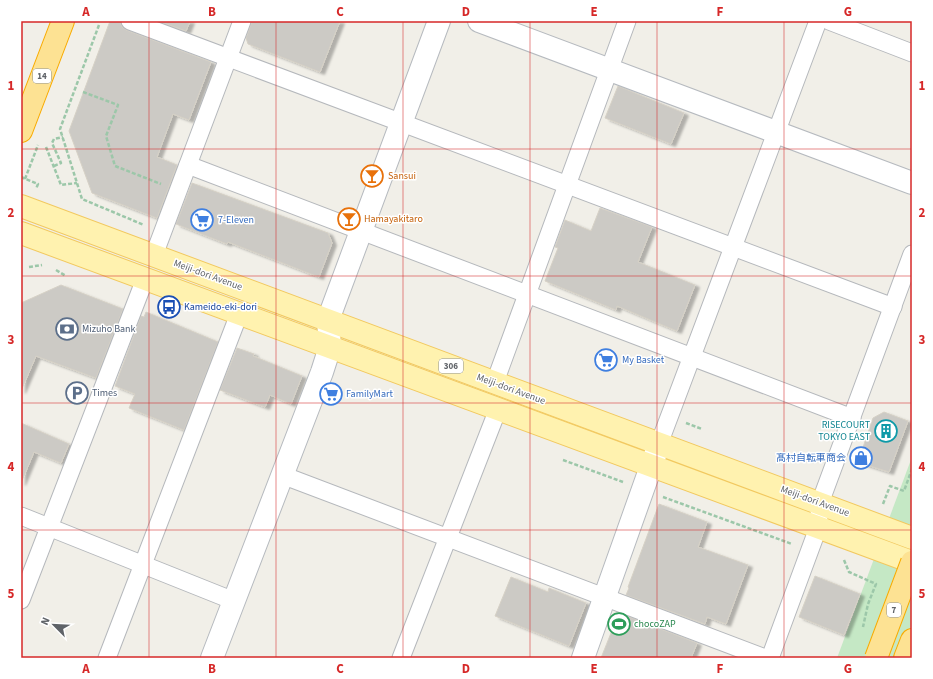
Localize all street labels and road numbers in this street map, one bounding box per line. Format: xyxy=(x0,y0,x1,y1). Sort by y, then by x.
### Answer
road number: 14 xyxy=(33,69,51,83)
street label: Meiji-dori Avenue xyxy=(172,256,244,294)
road number: 306 xyxy=(439,359,463,373)
street label: Meiji-dori Avenue xyxy=(475,370,547,408)
street label: Meiji-dori Avenue xyxy=(779,482,851,520)
road number: 7 xyxy=(887,603,901,617)

